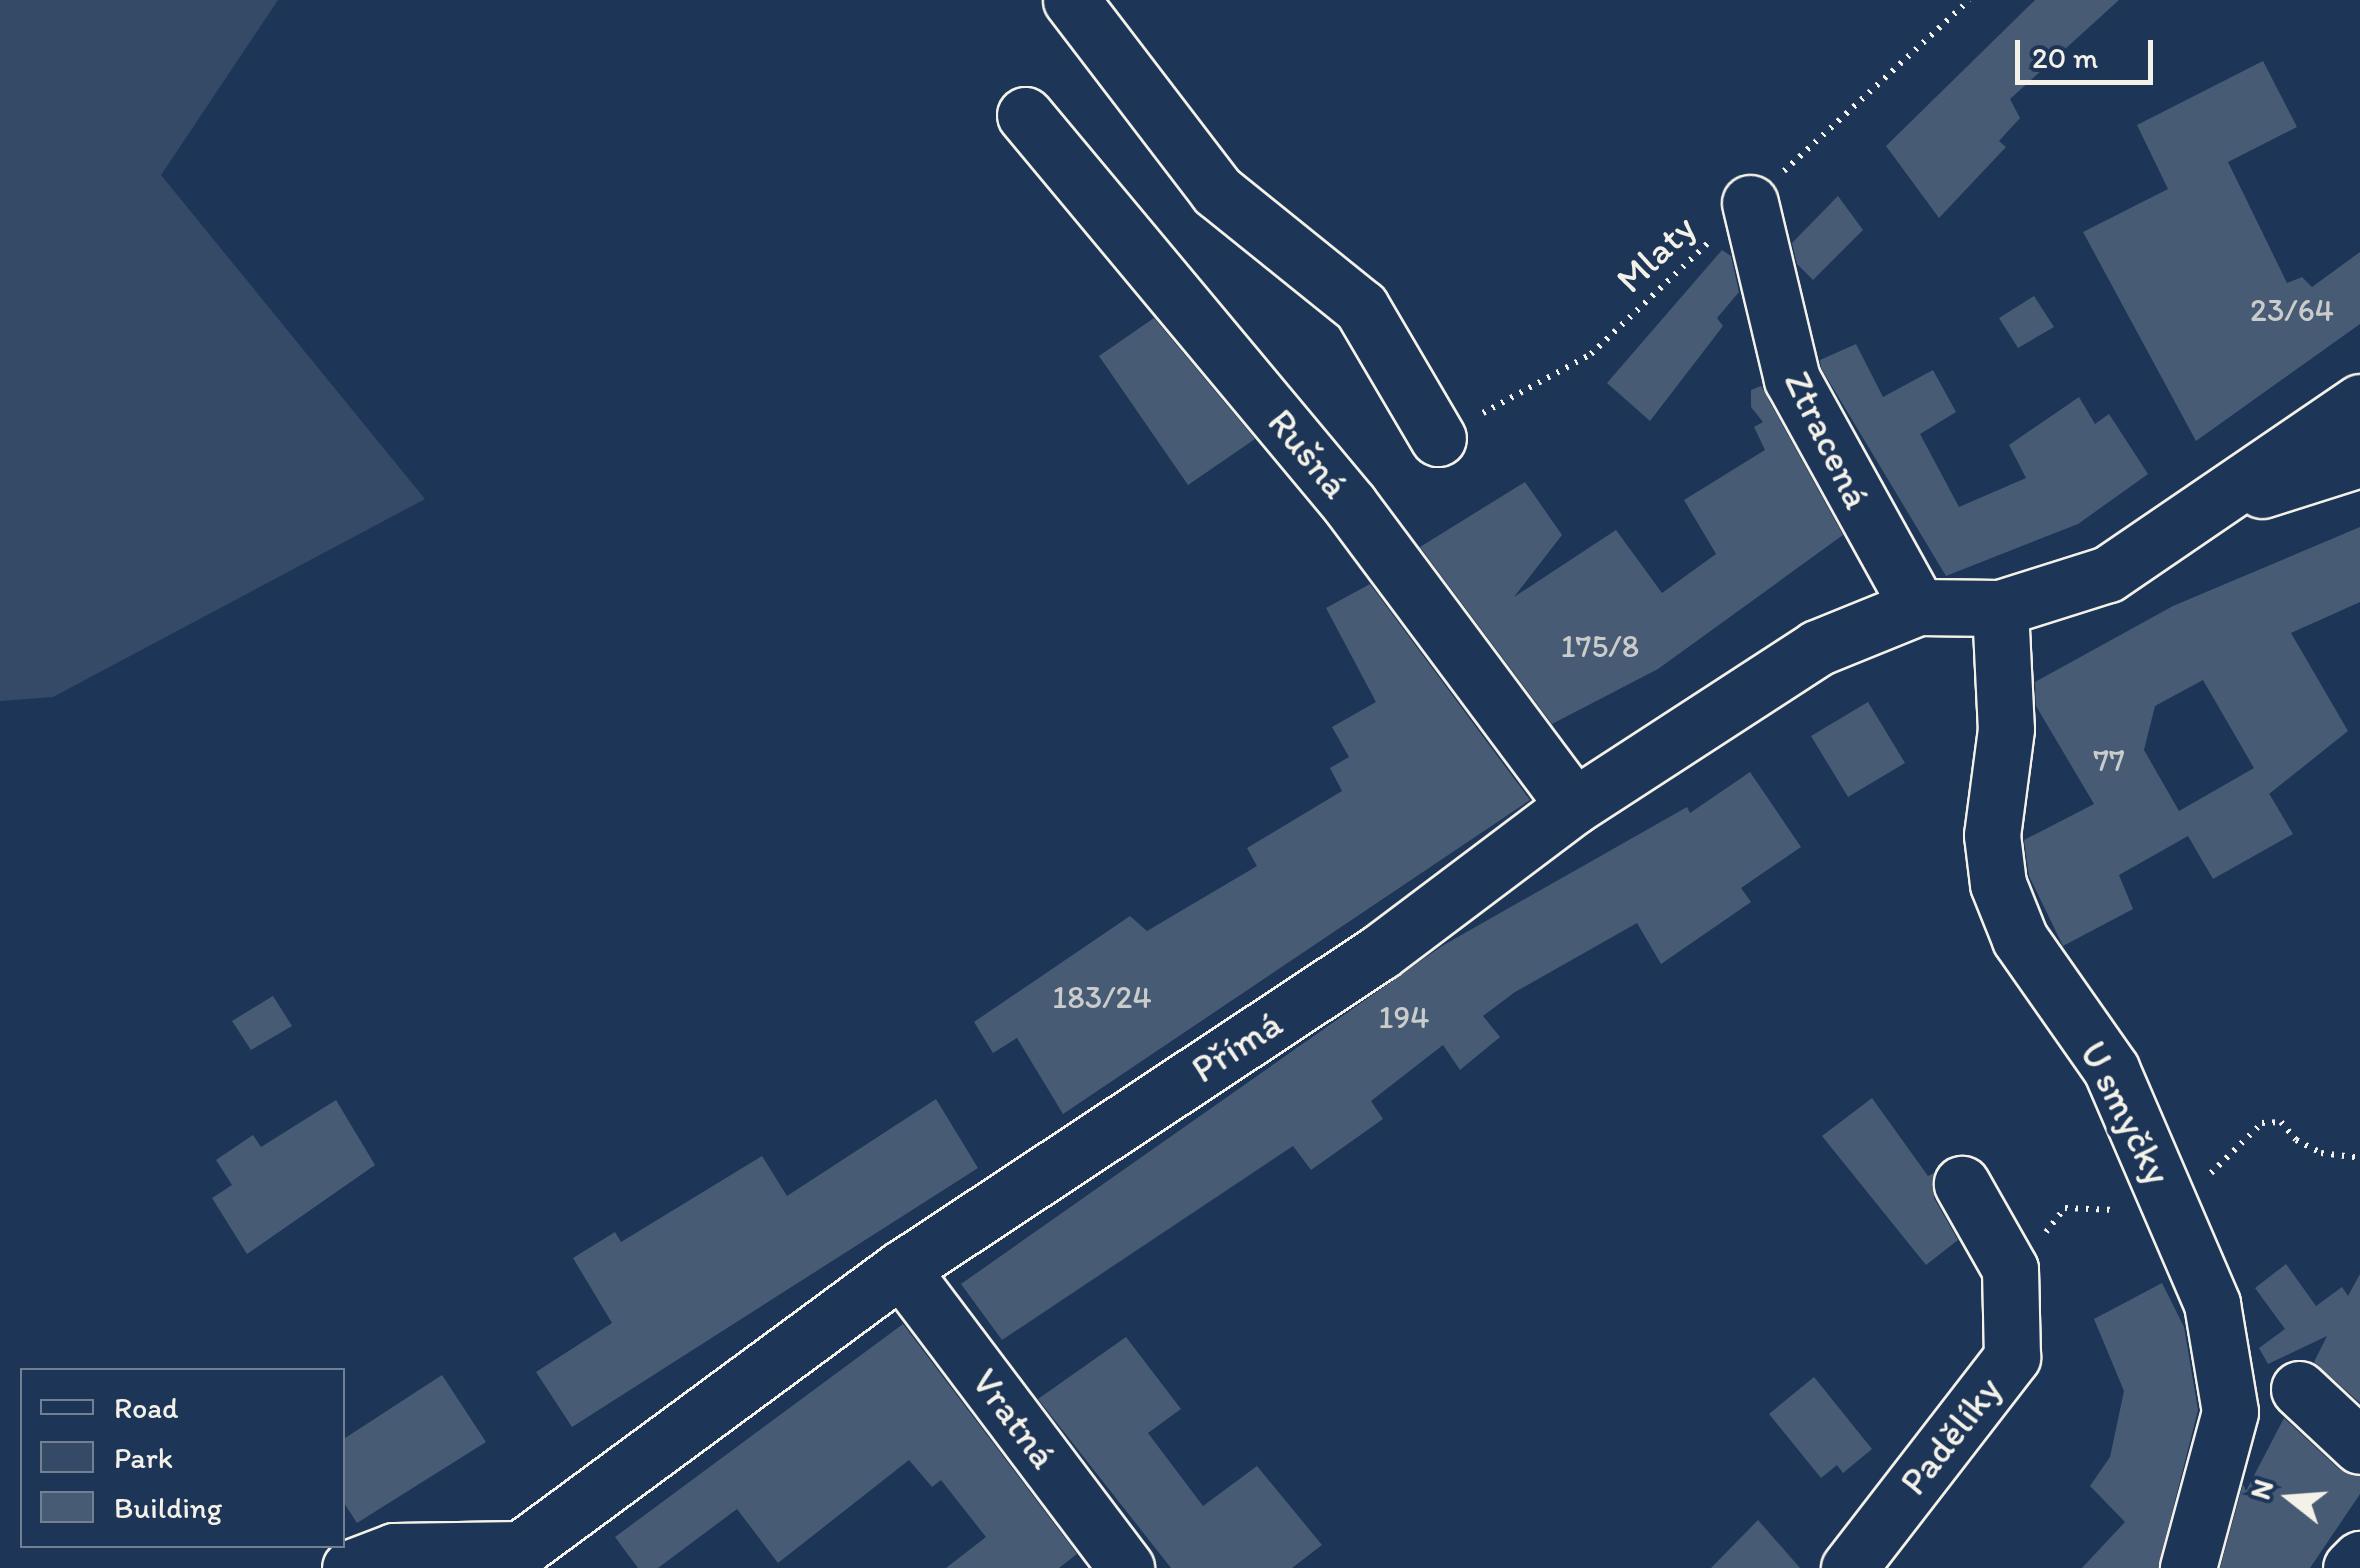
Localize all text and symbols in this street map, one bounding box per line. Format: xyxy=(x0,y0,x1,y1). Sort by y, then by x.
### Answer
scale bar xyxy=(2020,20,2158,82)
text: 20 m xyxy=(2032,39,2098,76)
street label: Mlaty xyxy=(1607,205,1705,303)
house number: 23/64 xyxy=(2250,291,2334,329)
street label: Ztracená xyxy=(1774,364,1880,516)
street label: Rušná xyxy=(1258,400,1358,508)
house number: 175/8 xyxy=(1561,627,1639,665)
house number: 77 xyxy=(2093,741,2125,779)
house number: 183/24 xyxy=(1052,978,1152,1016)
house number: 194 xyxy=(1379,998,1429,1036)
street label: Přímá xyxy=(1183,1001,1291,1093)
street label: U smyčky xyxy=(2070,1034,2180,1192)
street label: Vratná xyxy=(962,1360,1066,1478)
legend xyxy=(20,1368,345,1548)
street label: Padělíky xyxy=(1891,1368,2011,1504)
text: Road xyxy=(114,1389,179,1426)
text: Park xyxy=(114,1439,173,1476)
north arrow xyxy=(2240,1448,2340,1548)
text: N xyxy=(2242,1475,2280,1503)
text: Building xyxy=(114,1489,222,1526)

